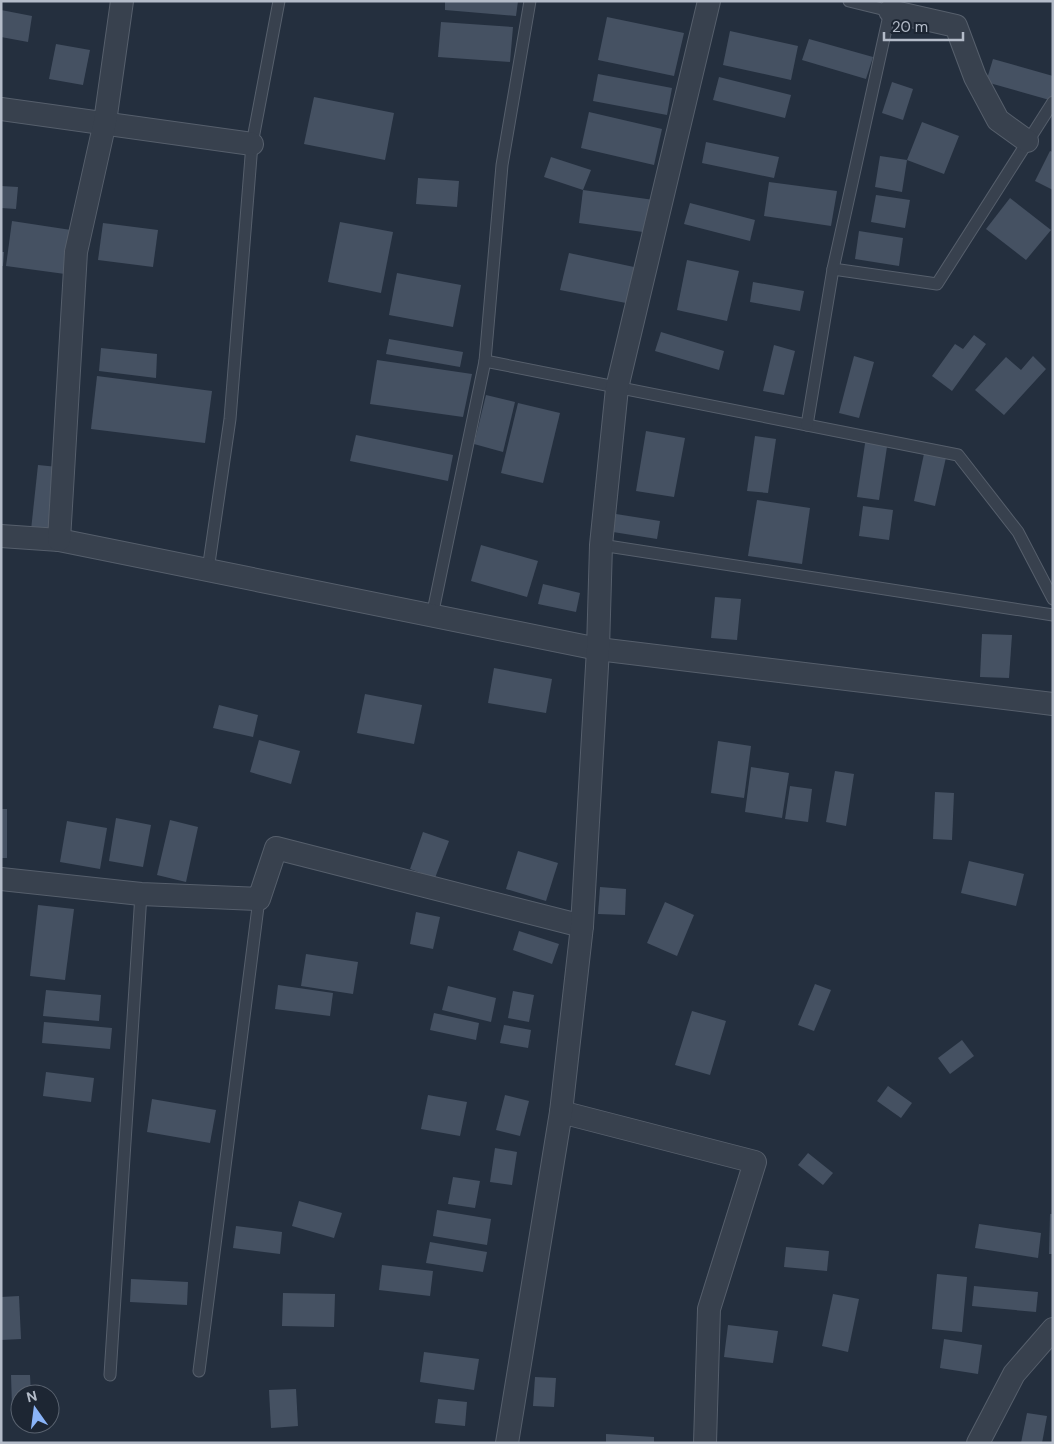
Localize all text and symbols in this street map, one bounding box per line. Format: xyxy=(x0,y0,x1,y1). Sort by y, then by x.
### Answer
scale bar xyxy=(884,10,963,42)
text: 20 m xyxy=(892,17,928,37)
north arrow xyxy=(10,1384,60,1434)
text: N xyxy=(25,1386,39,1406)

